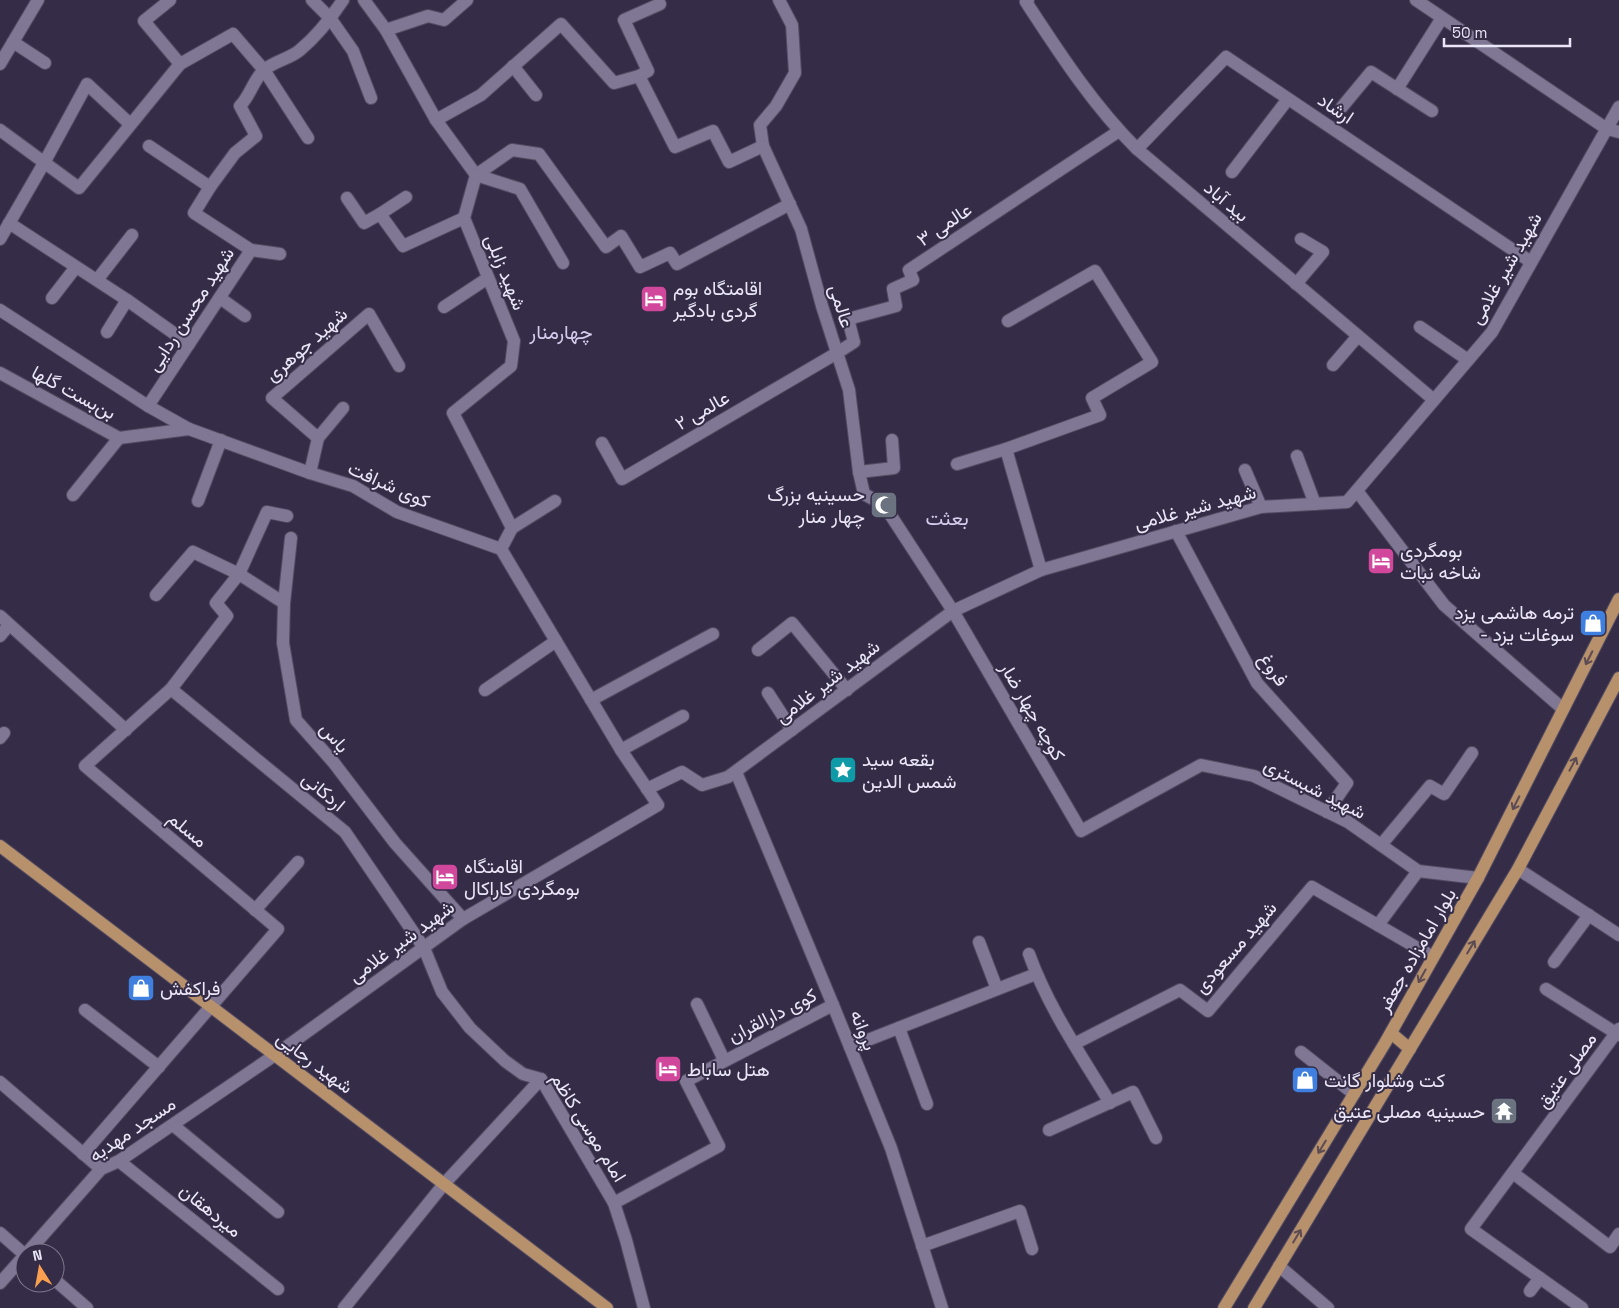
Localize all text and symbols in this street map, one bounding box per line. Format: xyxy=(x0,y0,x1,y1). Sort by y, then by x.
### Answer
scale bar xyxy=(1444,15,1570,47)
text: 50 m xyxy=(1452,23,1487,42)
street label: ارشاد xyxy=(1313,87,1359,130)
street label: بید آباد xyxy=(1199,175,1254,228)
street label: عالمی ۳ xyxy=(912,197,977,252)
street label: شهید شیر غلامی xyxy=(1463,208,1548,329)
street label: شهید زابلی xyxy=(479,230,532,314)
street label: شهید محسن ردایی xyxy=(141,242,240,376)
place label: اقامتگاه بوم گردی بادگیر xyxy=(672,276,762,323)
street label: عالمی xyxy=(823,282,860,331)
hotel icon: اقامتگاه بوم گردی بادگیر xyxy=(639,284,669,314)
street label: شهید جوهری xyxy=(260,302,353,387)
district label: چهارمنار xyxy=(528,319,593,346)
street label: بن‌بست گلها xyxy=(27,360,120,425)
street label: عالمی ۲ xyxy=(671,385,734,436)
street label: کوی شرافت xyxy=(344,455,434,514)
street label: شهید شیر غلامی xyxy=(1131,479,1259,536)
place label: حسینیه بزرگ چهار منار xyxy=(767,482,865,530)
mosque icon: حسینیه بزرگ چهار منار xyxy=(869,490,899,520)
district label: بعثت xyxy=(925,505,969,531)
place label: بومگردی شاخه نبات xyxy=(1400,538,1481,585)
hotel icon: بومگردی شاخه نبات xyxy=(1366,546,1396,576)
place label: ترمه هاشمی یزد - سوغات یزد xyxy=(1454,600,1574,647)
shop icon: ترمه هاشمی یزد - سوغات یزد xyxy=(1578,608,1608,638)
street label: شهید شیر غلامی xyxy=(770,634,885,729)
street label: فروغ xyxy=(1253,647,1294,691)
one-way arrow xyxy=(1584,650,1594,665)
street label: کوچه چهار ضار xyxy=(993,656,1071,766)
street label: یاس xyxy=(314,717,355,758)
place label: بقعه سید شمس الدین xyxy=(862,747,957,794)
street label: شهید شبستری xyxy=(1259,752,1370,825)
place icon: بقعه سید شمس الدین xyxy=(828,755,858,785)
one-way arrow xyxy=(1568,756,1578,771)
street label: اردکانی xyxy=(297,766,351,817)
one-way arrow xyxy=(1511,795,1521,810)
street label: مسلم xyxy=(163,806,213,853)
place label: اقامتگاه بومگردی کاراکال xyxy=(464,854,580,901)
hotel icon: اقامتگاه بومگردی کاراکال xyxy=(430,862,460,892)
street label: بلوار امامزاده جعفر xyxy=(1370,884,1462,1018)
street label: شهید شیر غلامی xyxy=(343,894,459,988)
street label: شهید مسعودی xyxy=(1188,896,1282,999)
one-way arrow xyxy=(1467,941,1477,955)
one-way arrow xyxy=(1417,969,1427,984)
shop icon: فراکفش xyxy=(126,973,156,1003)
place label: فراکفش xyxy=(160,976,221,1001)
street label: کوی دارالقران xyxy=(724,982,821,1048)
street label: پروانه xyxy=(843,1006,883,1055)
street label: شهید رجایی xyxy=(271,1025,358,1099)
street label: مصلی عتیق xyxy=(1530,1027,1602,1113)
hotel icon: هتل ساباط xyxy=(653,1054,683,1084)
place label: هتل ساباط xyxy=(687,1057,770,1082)
shop icon: کت وشلوار گانت xyxy=(1290,1065,1320,1095)
street label: امام موسی کاظم xyxy=(545,1068,632,1187)
place label: کت وشلوار گانت xyxy=(1324,1068,1445,1093)
street label: مسجد مهدیه xyxy=(84,1091,181,1168)
temple icon: حسینیه مصلی عتیق xyxy=(1489,1096,1519,1126)
place label: حسینیه مصلی عتیق xyxy=(1333,1099,1485,1124)
one-way arrow xyxy=(1317,1139,1327,1153)
street label: میردهقان xyxy=(174,1178,247,1243)
one-way arrow xyxy=(1292,1230,1302,1244)
north arrow xyxy=(15,1243,65,1293)
text: N xyxy=(31,1246,44,1265)

